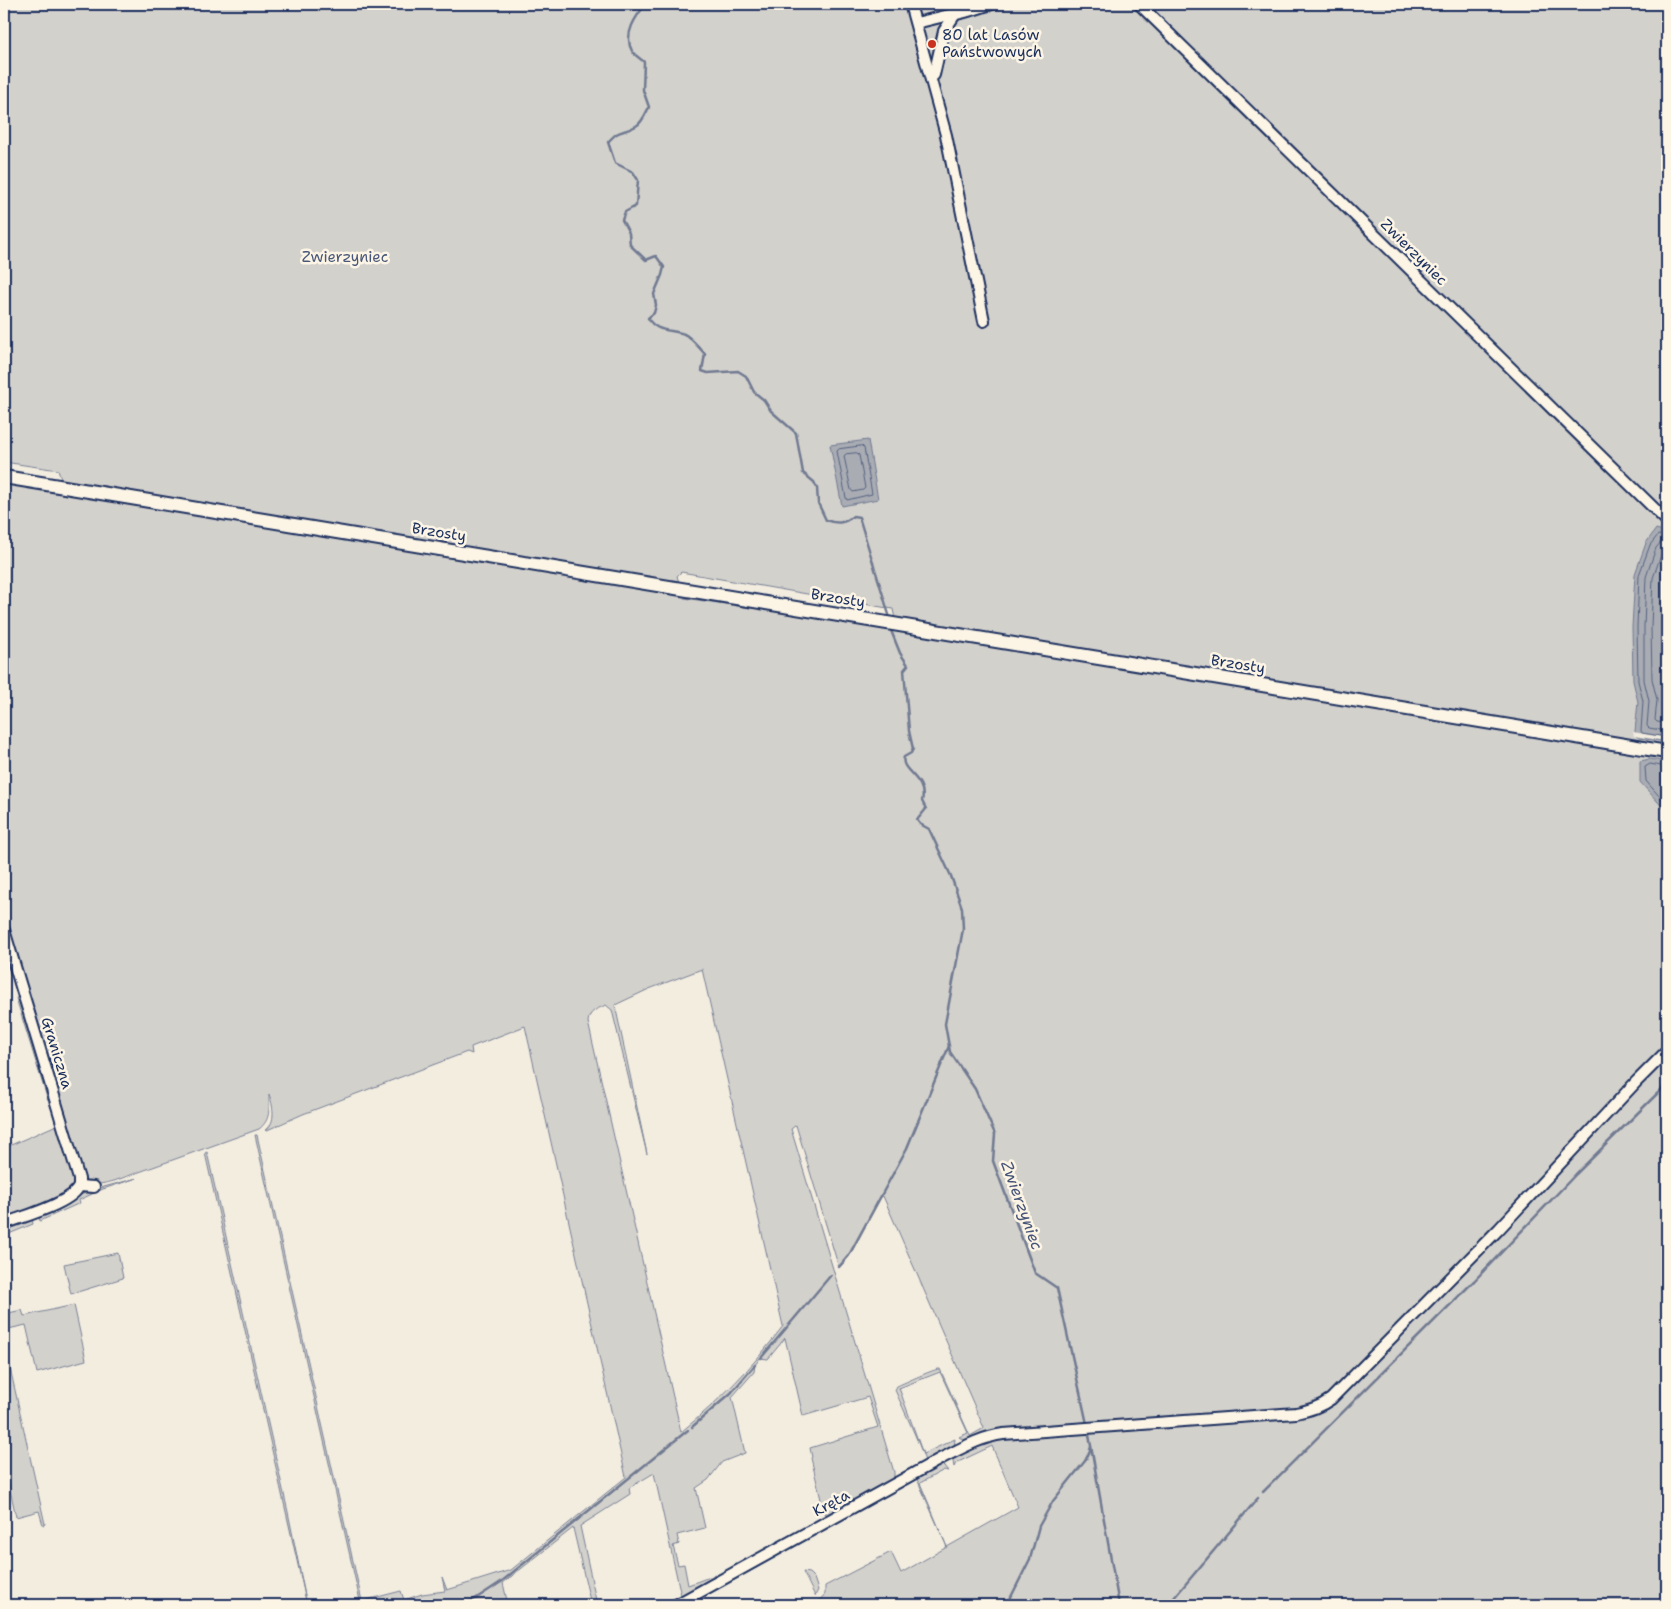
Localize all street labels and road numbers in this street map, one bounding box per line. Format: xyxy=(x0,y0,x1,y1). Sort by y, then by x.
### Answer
street label: Zwierzyniec xyxy=(1376,214,1452,290)
street label: Brzosty xyxy=(410,518,468,546)
street label: Brzosty xyxy=(809,584,867,612)
street label: Brzosty xyxy=(1209,650,1267,678)
street label: Graniczna xyxy=(37,1015,78,1092)
street label: Kręta xyxy=(809,1484,854,1521)

